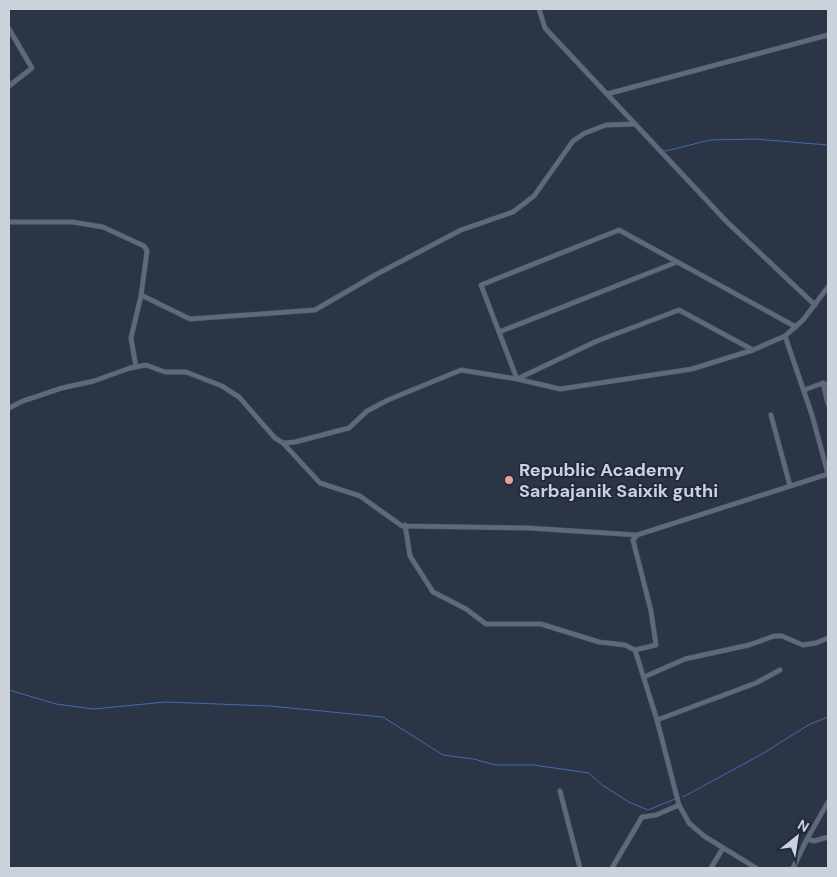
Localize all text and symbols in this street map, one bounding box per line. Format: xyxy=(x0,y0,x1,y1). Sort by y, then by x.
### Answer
place label: Republic Academy Sarbajanik Saixik guthi xyxy=(519,458,718,503)
marker: Republic Academy Sarbajanik Saixik guthi xyxy=(503,474,515,486)
north arrow xyxy=(772,812,822,862)
text: N xyxy=(795,815,812,836)

